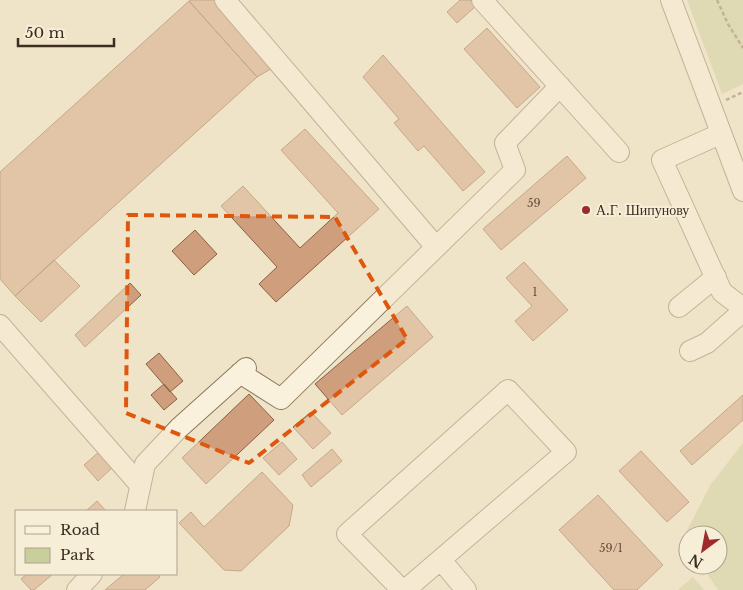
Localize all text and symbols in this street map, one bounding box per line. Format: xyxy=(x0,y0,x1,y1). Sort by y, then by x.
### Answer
scale bar xyxy=(18,15,114,47)
text: 50 m xyxy=(25,23,65,42)
house number: 59 xyxy=(527,196,541,210)
place label: А.Г. Шипунову xyxy=(596,201,689,219)
marker: А.Г. Шипунову xyxy=(580,204,592,216)
house number: 1 xyxy=(533,285,538,299)
legend xyxy=(15,510,178,575)
text: Road xyxy=(60,520,100,539)
north arrow xyxy=(678,525,728,575)
house number: 59/1 xyxy=(599,541,623,555)
text: Park xyxy=(60,545,96,564)
text: N xyxy=(686,550,706,572)

